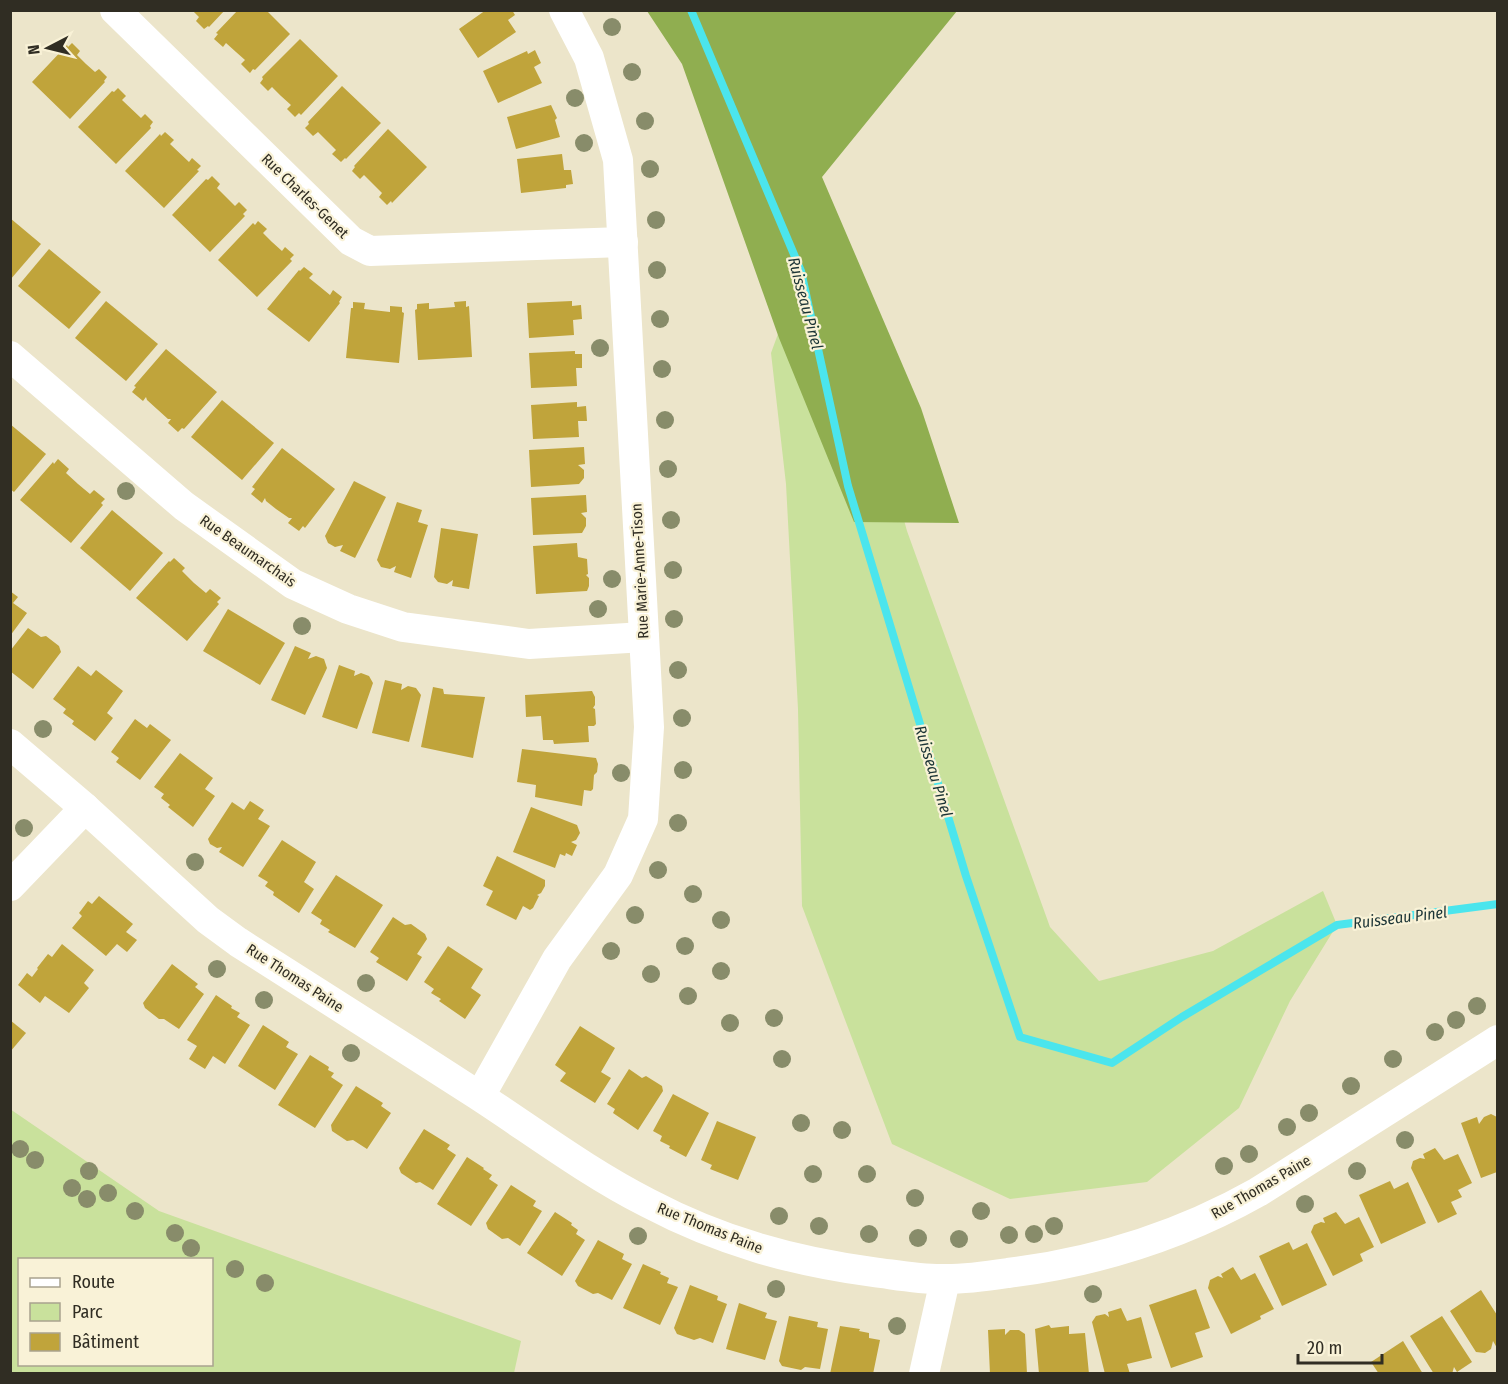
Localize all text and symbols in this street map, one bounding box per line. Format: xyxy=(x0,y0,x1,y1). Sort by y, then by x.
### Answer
north arrow xyxy=(18,18,78,78)
text: N xyxy=(24,44,44,56)
street label: Rue Charles-Genet xyxy=(258,150,352,242)
water label: Ruisseau Pinel xyxy=(784,255,827,351)
street label: Rue Marie-Anne-Tison xyxy=(627,503,653,639)
street label: Rue Beaumarchais xyxy=(196,511,300,591)
water label: Ruisseau Pinel xyxy=(911,723,956,819)
water label: Ruisseau Pinel xyxy=(1352,902,1448,933)
street label: Rue Thomas Paine xyxy=(243,940,347,1016)
street label: Rue Thomas Paine xyxy=(1208,1151,1314,1223)
street label: Rue Thomas Paine xyxy=(655,1199,765,1257)
legend xyxy=(18,1258,213,1366)
text: Route xyxy=(72,1271,115,1293)
text: Parc xyxy=(72,1301,103,1323)
scale bar xyxy=(1298,1327,1382,1365)
text: Bâtiment xyxy=(72,1331,139,1353)
text: 20 m xyxy=(1307,1337,1342,1359)

